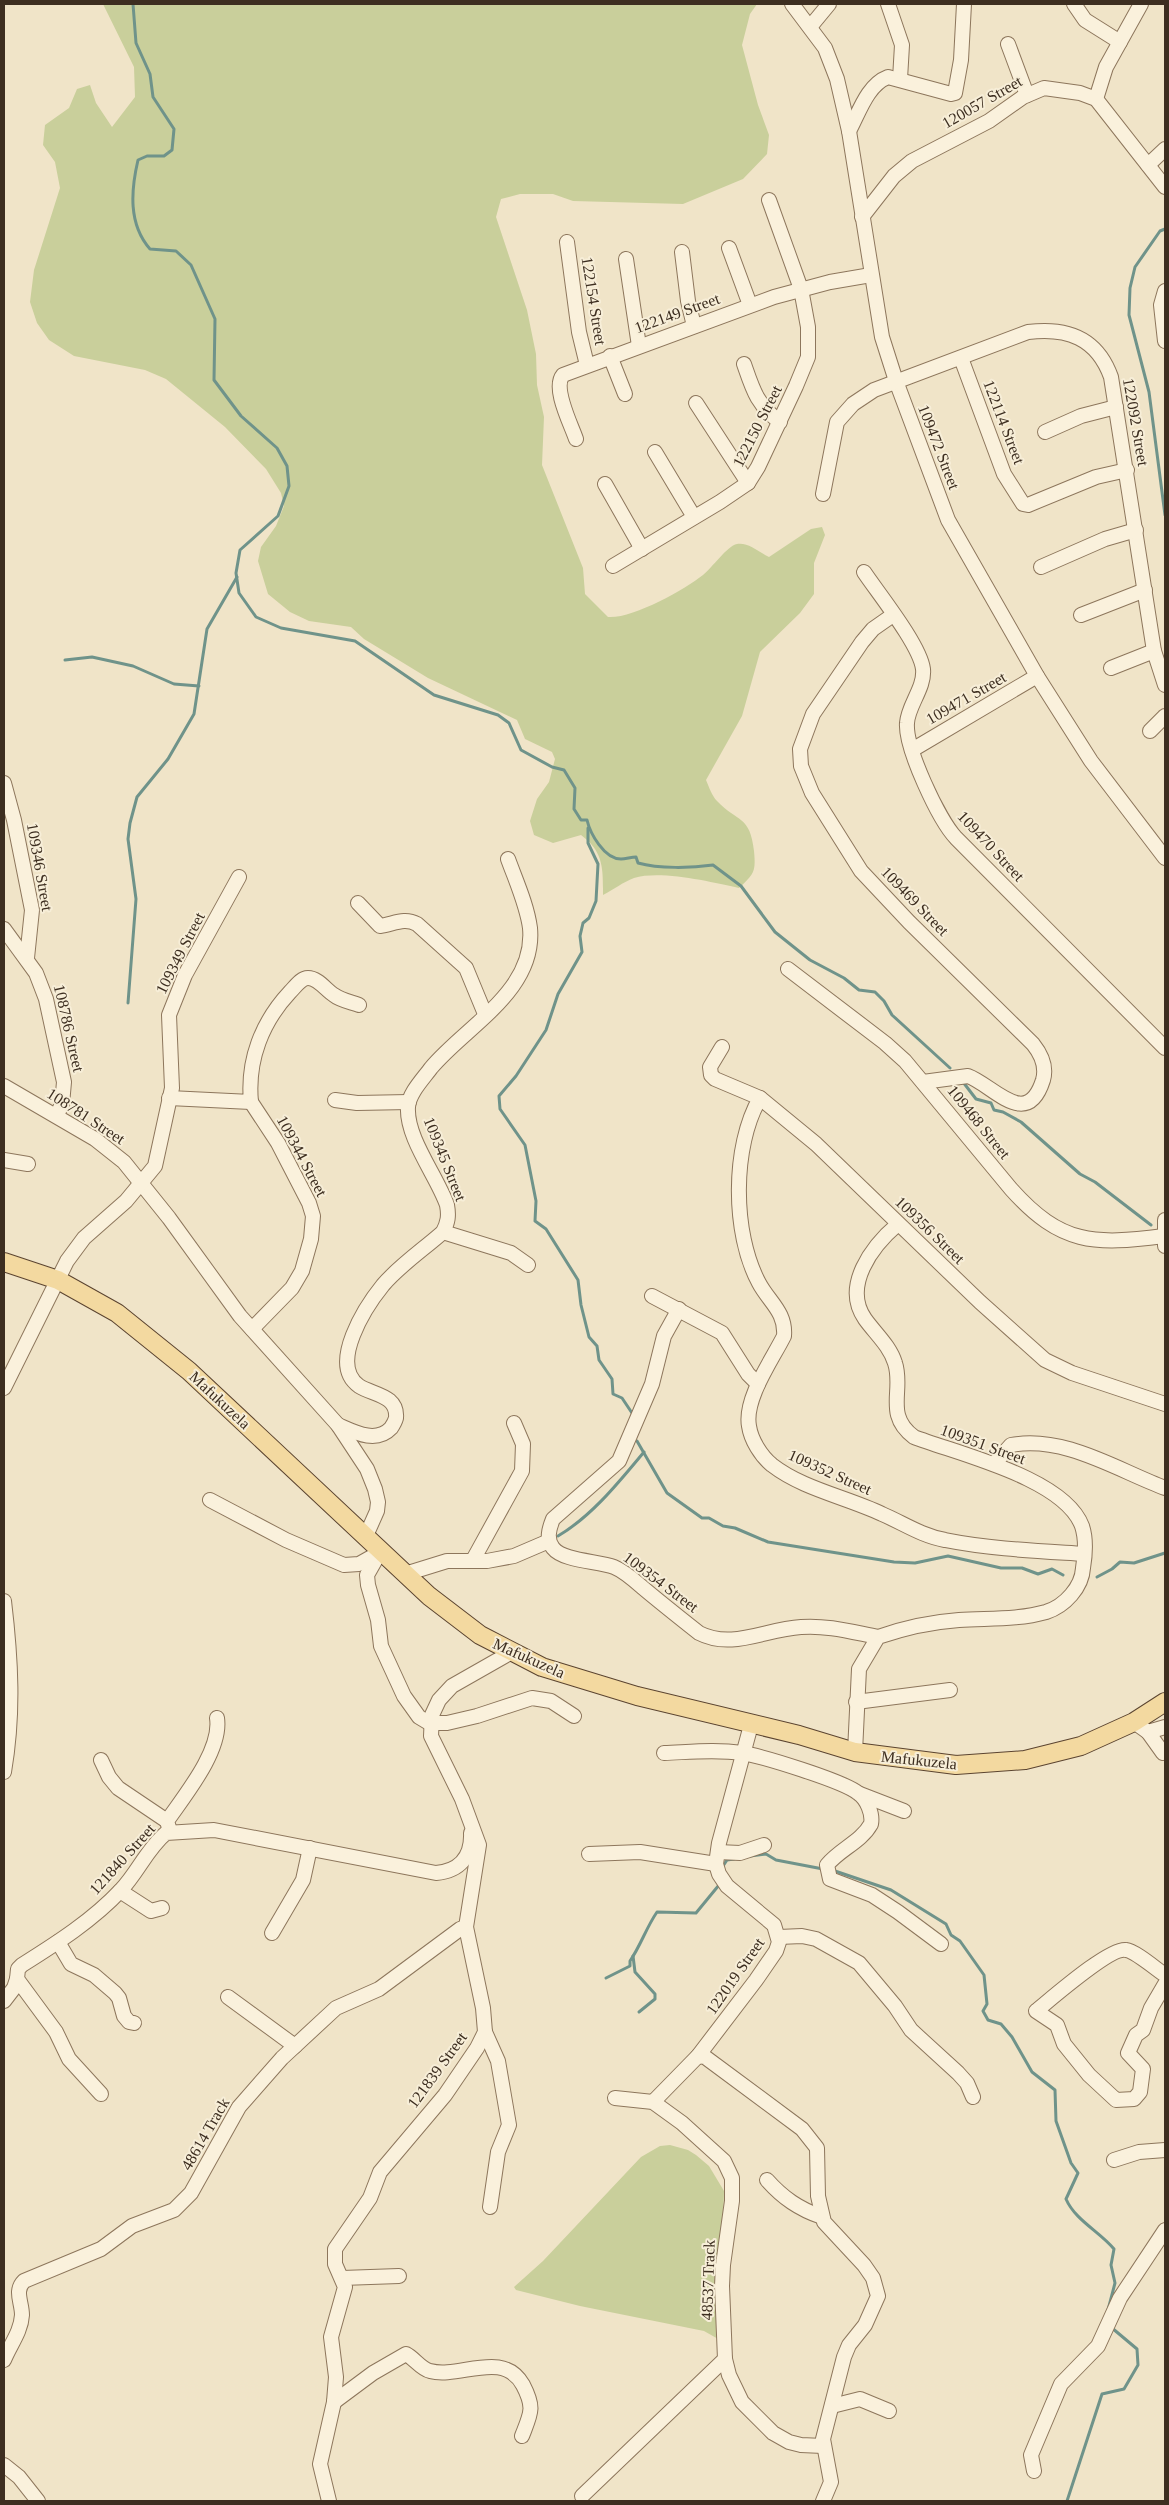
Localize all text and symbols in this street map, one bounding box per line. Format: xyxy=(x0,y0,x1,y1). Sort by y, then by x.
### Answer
street label: 120057 Street xyxy=(939,72,1025,132)
street label: 122154 Street xyxy=(579,256,609,347)
street label: 122149 Street xyxy=(632,290,722,336)
street label: 122092 Street xyxy=(1120,377,1152,468)
street label: 122114 Street xyxy=(980,378,1028,467)
street label: 122150 Street xyxy=(729,382,785,470)
street label: 109472 Street xyxy=(915,402,963,492)
street label: 109471 Street xyxy=(923,668,1009,728)
street label: 109470 Street xyxy=(954,808,1028,885)
street label: 109346 Street xyxy=(24,822,56,913)
street label: 109469 Street xyxy=(878,863,953,939)
street label: 109349 Street xyxy=(152,909,208,997)
street label: 108786 Street xyxy=(51,983,87,1074)
street label: 109468 Street xyxy=(944,1082,1014,1162)
street label: 108781 Street xyxy=(44,1085,129,1148)
street label: 109344 Street xyxy=(274,1113,331,1200)
street label: 109345 Street xyxy=(420,1114,470,1204)
street label: 109356 Street xyxy=(892,1193,968,1268)
street label: Mafukuzela xyxy=(186,1368,254,1432)
street label: 109351 Street xyxy=(938,1421,1028,1467)
street label: 109352 Street xyxy=(786,1446,875,1498)
street label: 109354 Street xyxy=(620,1548,702,1616)
street label: Mafukuzela xyxy=(491,1635,567,1681)
street label: Mafukuzela xyxy=(880,1748,958,1772)
street label: 121840 Street xyxy=(86,1820,159,1898)
street label: 122019 Street xyxy=(702,1934,768,2017)
street label: 121839 Street xyxy=(404,2028,470,2111)
street label: 48614 Track xyxy=(178,2095,232,2173)
street label: 48537 Track xyxy=(698,2240,718,2320)

